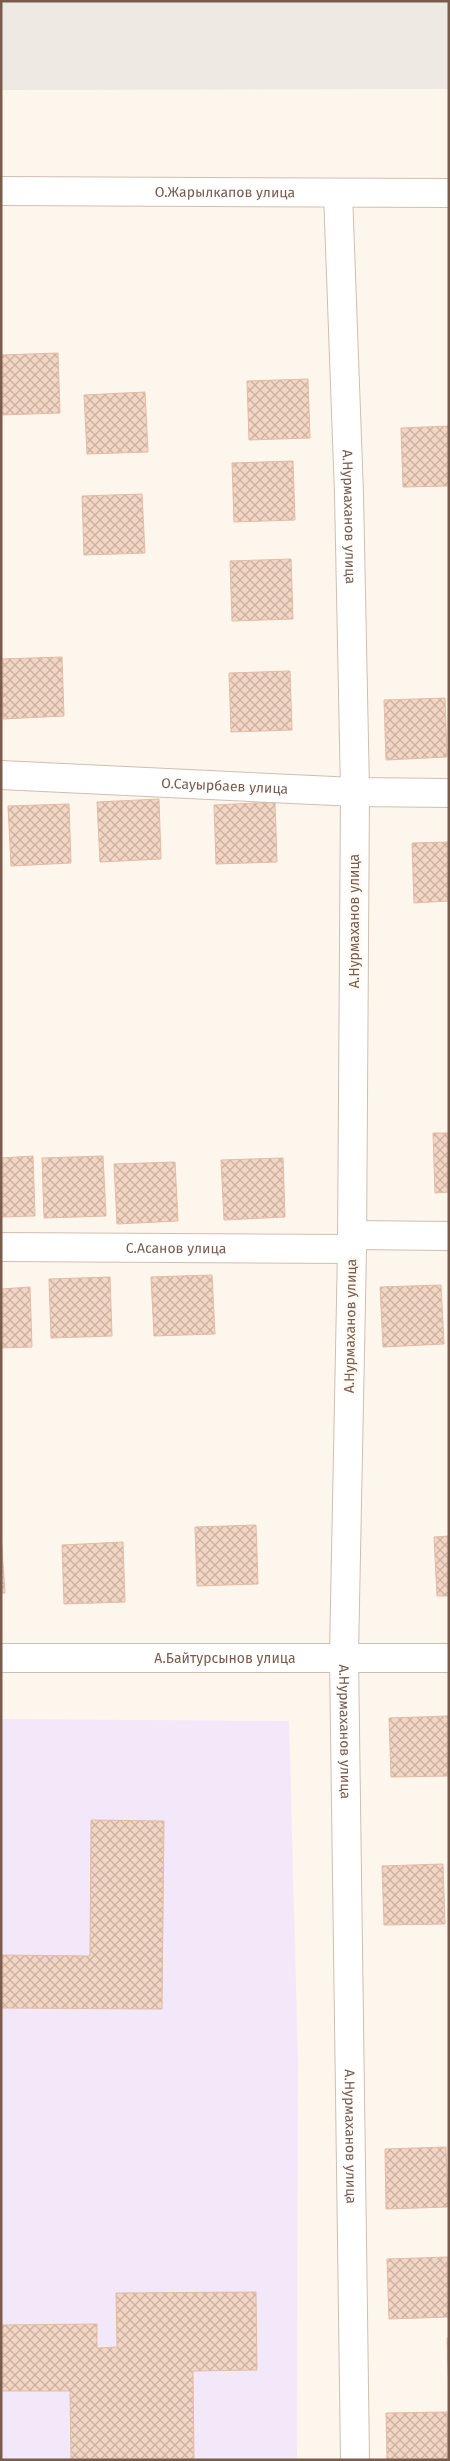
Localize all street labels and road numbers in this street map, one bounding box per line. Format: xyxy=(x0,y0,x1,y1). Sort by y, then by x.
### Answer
street label: О.Жарылкапов улица xyxy=(155,184,295,201)
street label: А.Нурмаханов улица xyxy=(338,449,359,584)
street label: О.Сауырбаев улица xyxy=(161,775,289,798)
street label: А.Нурмаханов улица xyxy=(346,854,363,988)
street label: С.Асанов улица xyxy=(126,1240,226,1257)
street label: А.Нурмаханов улица xyxy=(341,1259,360,1393)
street label: А.Байтурсынов улица xyxy=(154,1650,296,1667)
street label: А.Нурмаханов улица xyxy=(335,1664,354,1799)
street label: А.Нурмаханов улица xyxy=(341,2069,359,2204)

